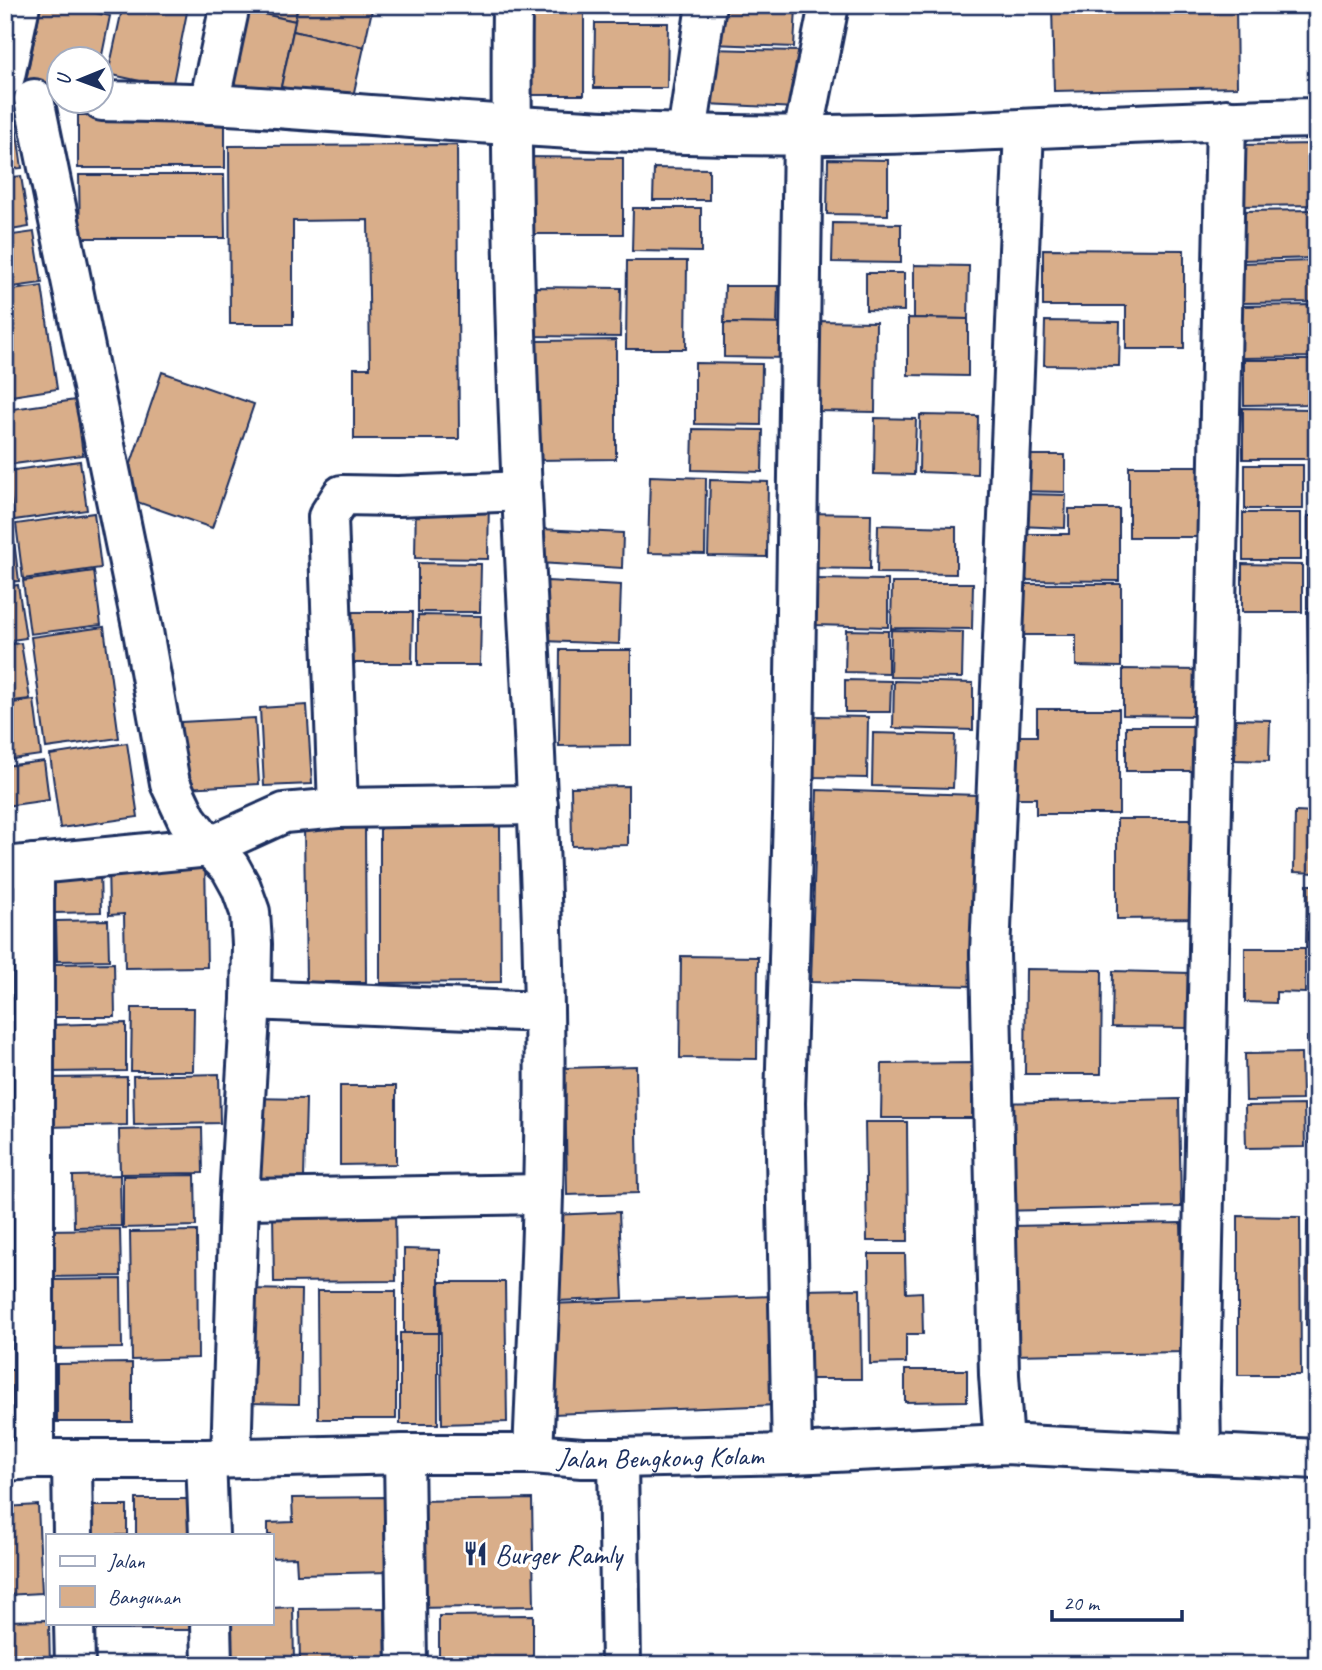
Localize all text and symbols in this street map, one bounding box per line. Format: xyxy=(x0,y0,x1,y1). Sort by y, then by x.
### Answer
north arrow xyxy=(46,46,116,116)
text: U xyxy=(52,72,76,85)
street label: Jalan Bengkong Kolam xyxy=(554,1438,765,1476)
legend xyxy=(46,1534,273,1624)
place label: Burger Ramly xyxy=(495,1537,625,1572)
restaurant icon: Burger Ramly xyxy=(461,1540,489,1568)
text: Jalan xyxy=(107,1548,145,1574)
scale bar xyxy=(1052,1579,1182,1623)
text: Bangunan xyxy=(108,1584,181,1610)
text: 20 m xyxy=(1063,1590,1101,1616)

